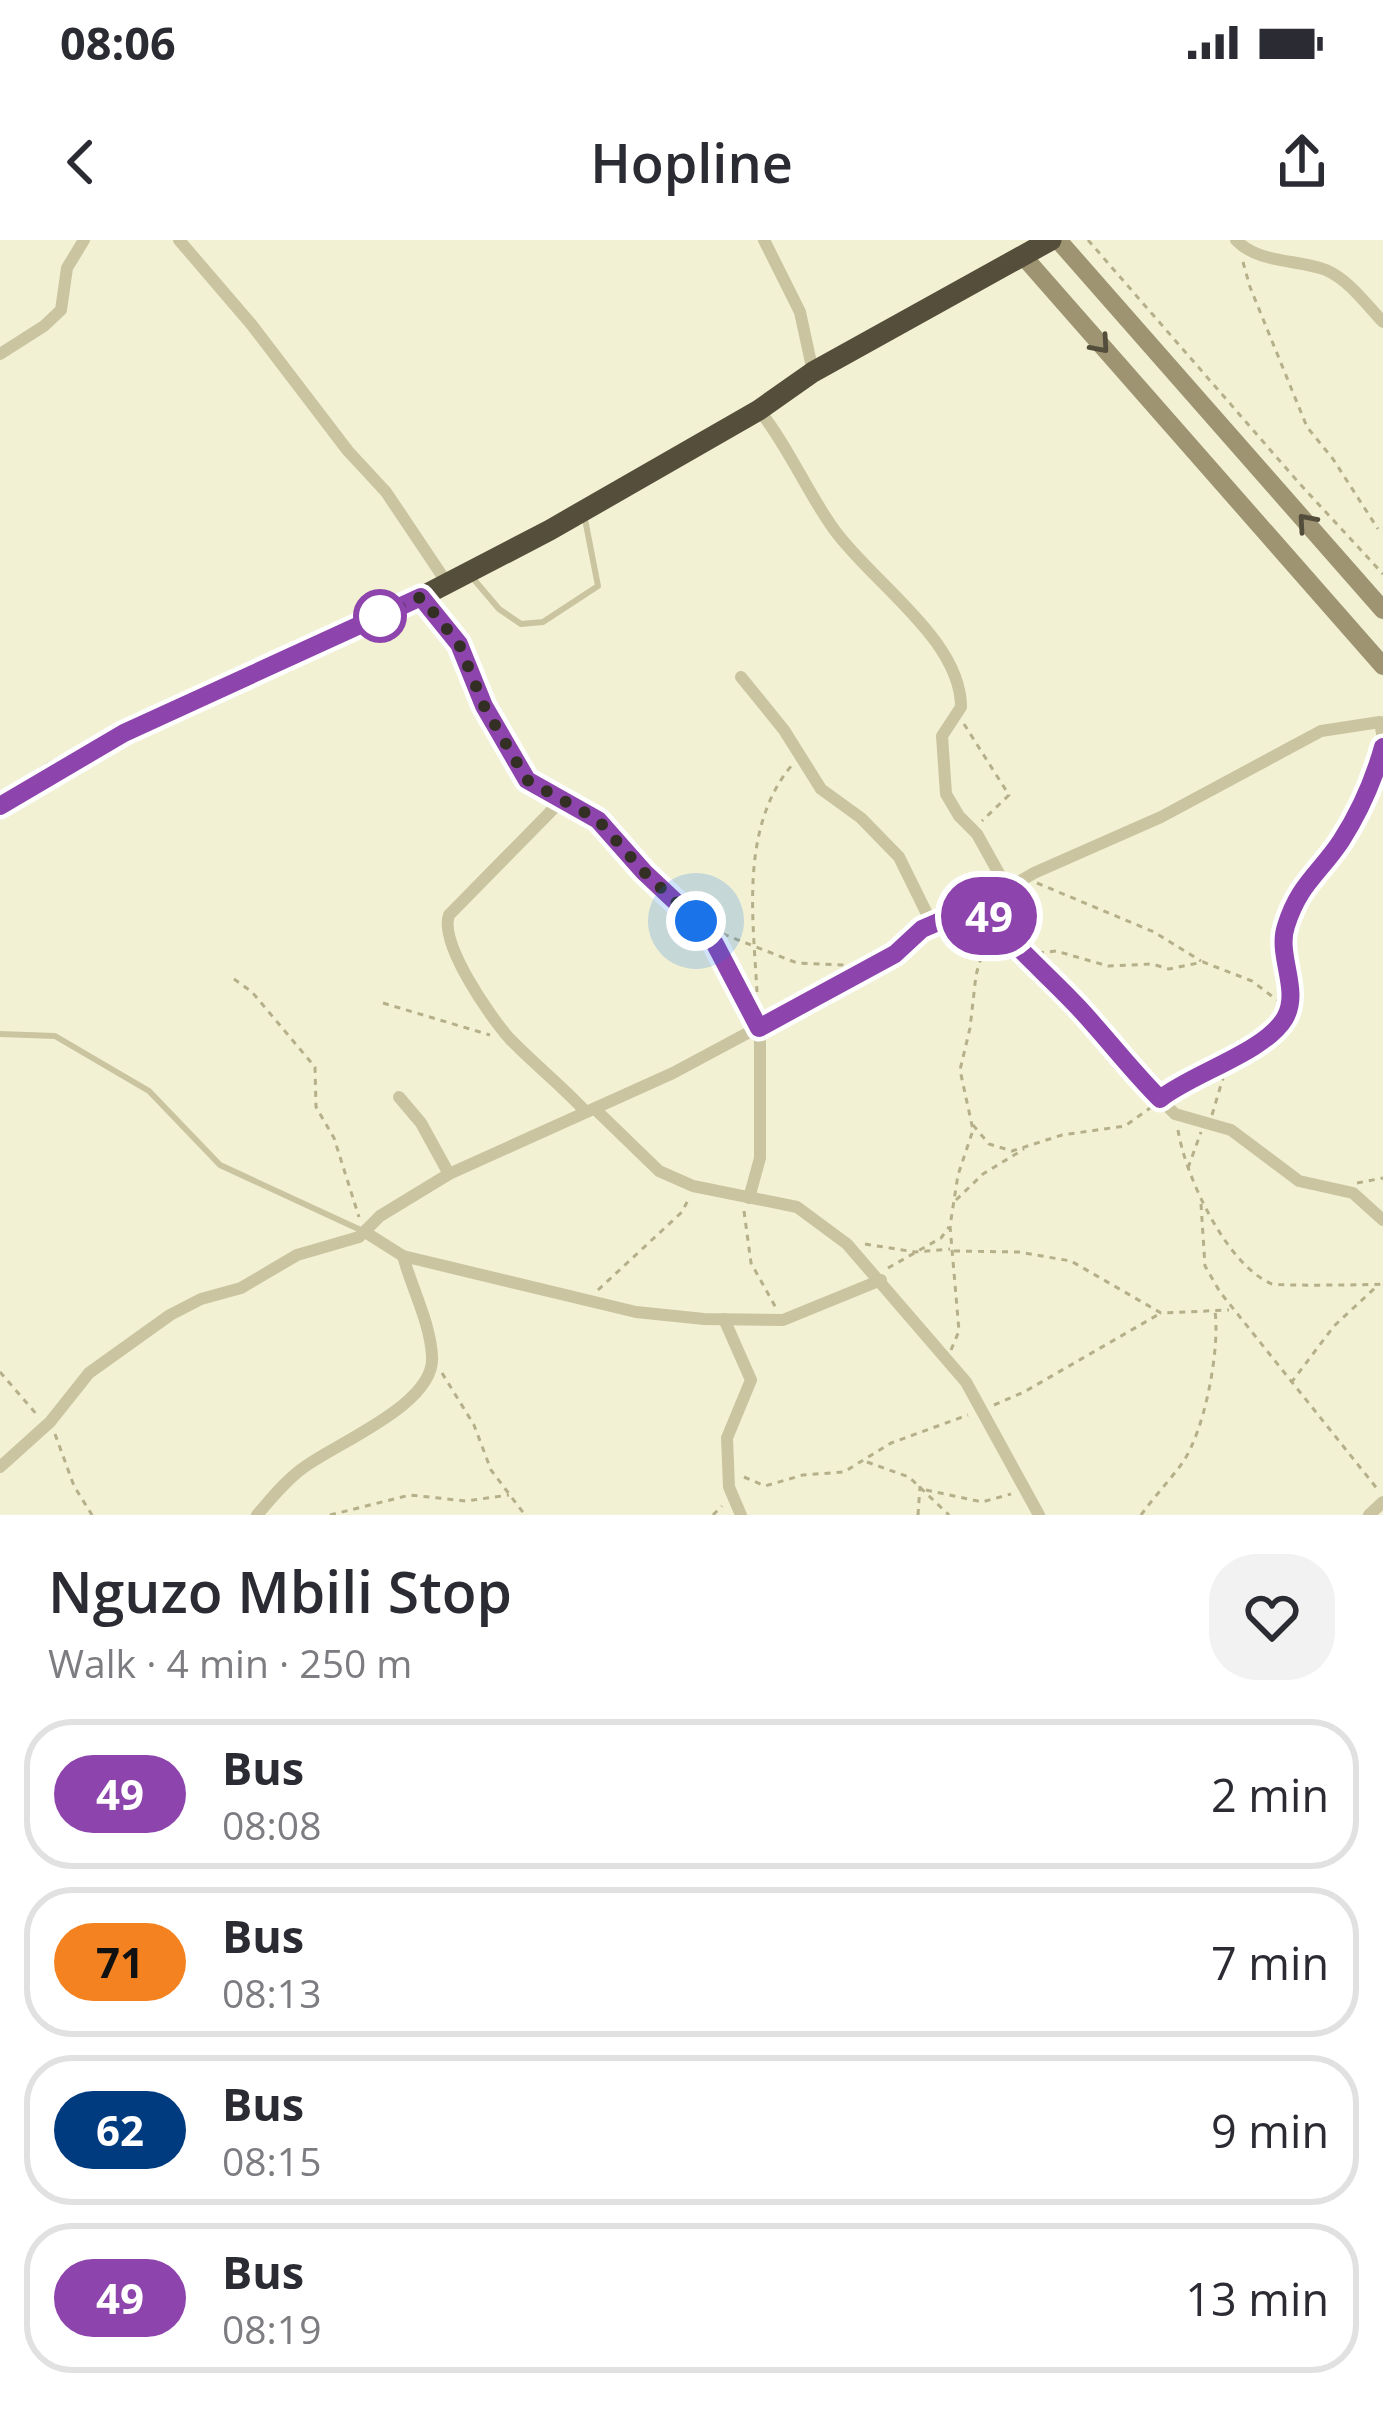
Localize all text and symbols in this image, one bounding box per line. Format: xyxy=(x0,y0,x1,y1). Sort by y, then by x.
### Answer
text: 08:06 xyxy=(60,12,176,73)
text: Hopline xyxy=(590,125,793,199)
icon: back xyxy=(48,129,114,195)
icon: share xyxy=(1269,129,1335,195)
one-way arrow xyxy=(1087,331,1108,352)
one-way arrow xyxy=(1299,514,1320,536)
unlabelled marker xyxy=(355,591,405,641)
line badge: 49 xyxy=(935,877,1043,955)
text: 49 xyxy=(965,887,1013,944)
your location xyxy=(666,891,726,951)
text: Nguzo Mbili Stop xyxy=(48,1552,512,1630)
button: heart xyxy=(1209,1554,1335,1680)
text: Walk · 4 min · 250 m xyxy=(48,1636,412,1689)
text: Bus xyxy=(222,1737,304,1798)
text: 2 min xyxy=(1211,1764,1329,1825)
text: 49 xyxy=(96,1765,144,1822)
text: 08:08 xyxy=(222,1798,321,1851)
text: Bus xyxy=(222,1905,304,1966)
text: 7 min xyxy=(1211,1932,1329,1993)
text: 71 xyxy=(96,1933,144,1990)
text: 08:13 xyxy=(222,1966,321,2019)
text: Bus xyxy=(222,2073,304,2134)
text: 9 min xyxy=(1211,2100,1329,2161)
text: 62 xyxy=(96,2101,144,2158)
text: 08:15 xyxy=(222,2134,321,2187)
text: Bus xyxy=(222,2241,304,2302)
text: 13 min xyxy=(1185,2268,1329,2329)
text: 49 xyxy=(96,2269,144,2326)
text: 08:19 xyxy=(222,2302,321,2355)

